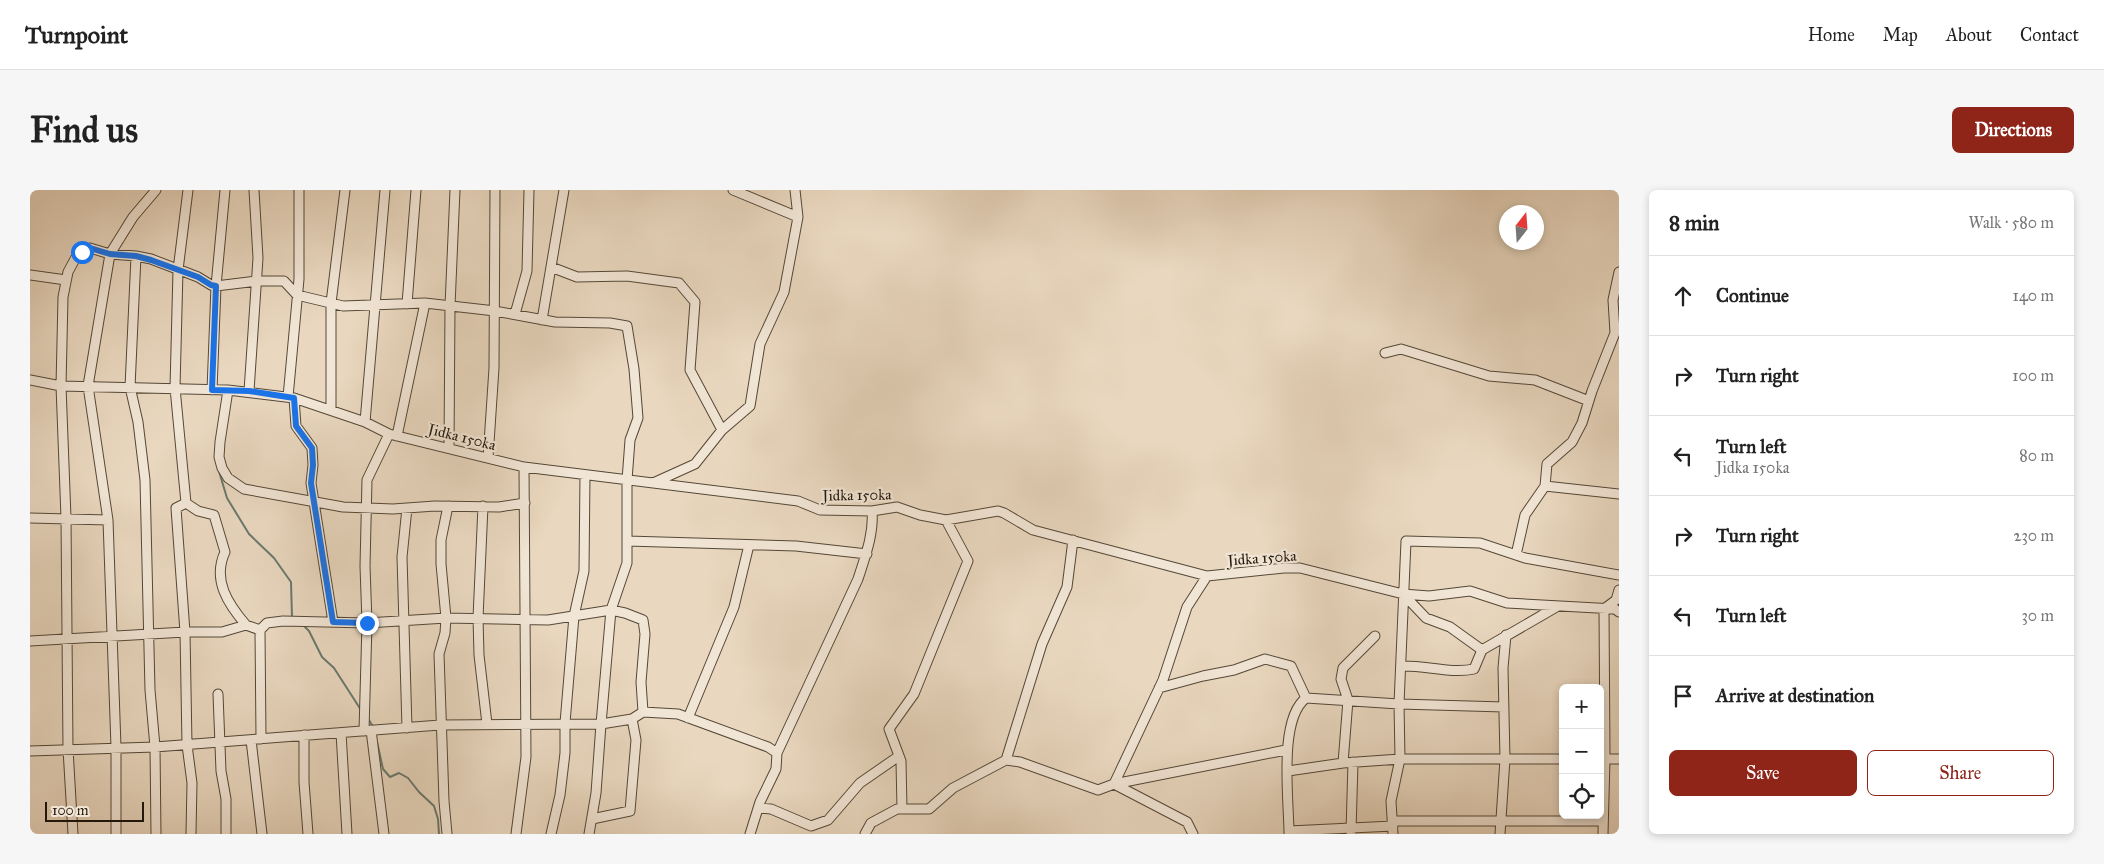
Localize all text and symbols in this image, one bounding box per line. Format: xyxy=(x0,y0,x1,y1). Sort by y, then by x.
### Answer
text: Turnpoint xyxy=(25,20,128,50)
text: Home xyxy=(1808,24,1855,46)
text: Map xyxy=(1883,24,1918,46)
text: About xyxy=(1946,24,1992,46)
text: Contact xyxy=(2020,24,2079,46)
button: Directions xyxy=(1952,107,2074,153)
text: Find us xyxy=(30,109,138,152)
north arrow xyxy=(1499,205,1544,250)
text: 8 min xyxy=(1669,210,1719,236)
text: Walk · 580 m xyxy=(1969,213,2054,232)
route start xyxy=(71,241,94,264)
icon: ahead xyxy=(1669,282,1697,310)
text: Continue xyxy=(1716,284,1789,307)
text: 140 m xyxy=(2013,286,2054,305)
icon: right xyxy=(1669,362,1697,390)
text: Turn right xyxy=(1716,364,1799,387)
text: 100 m xyxy=(2012,366,2054,385)
street label: Jidka 150ka xyxy=(424,419,498,455)
text: Turn left xyxy=(1716,435,1786,458)
icon: left xyxy=(1669,442,1697,470)
text: 80 m xyxy=(2019,446,2054,465)
text: Jidka 150ka xyxy=(1716,458,1790,477)
street label: Jidka 150ka xyxy=(820,485,892,506)
icon: right xyxy=(1669,522,1697,550)
text: Turn right xyxy=(1716,524,1799,547)
text: 230 m xyxy=(2014,526,2054,545)
street label: Jidka 150ka xyxy=(1225,547,1298,571)
icon: left xyxy=(1669,602,1697,630)
text: Turn left xyxy=(1716,604,1786,627)
text: 30 m xyxy=(2021,606,2054,625)
route end xyxy=(356,612,379,635)
icon: arrive xyxy=(1669,682,1697,710)
map controls xyxy=(1559,684,1604,819)
button: + xyxy=(1559,684,1604,729)
text: Arrive at destination xyxy=(1716,684,1874,707)
button: − xyxy=(1559,729,1604,774)
button: Save xyxy=(1669,750,1857,796)
button: Share xyxy=(1867,750,2054,796)
button: locate xyxy=(1559,774,1604,819)
scale bar xyxy=(45,799,144,822)
text: 100 m xyxy=(52,802,89,819)

